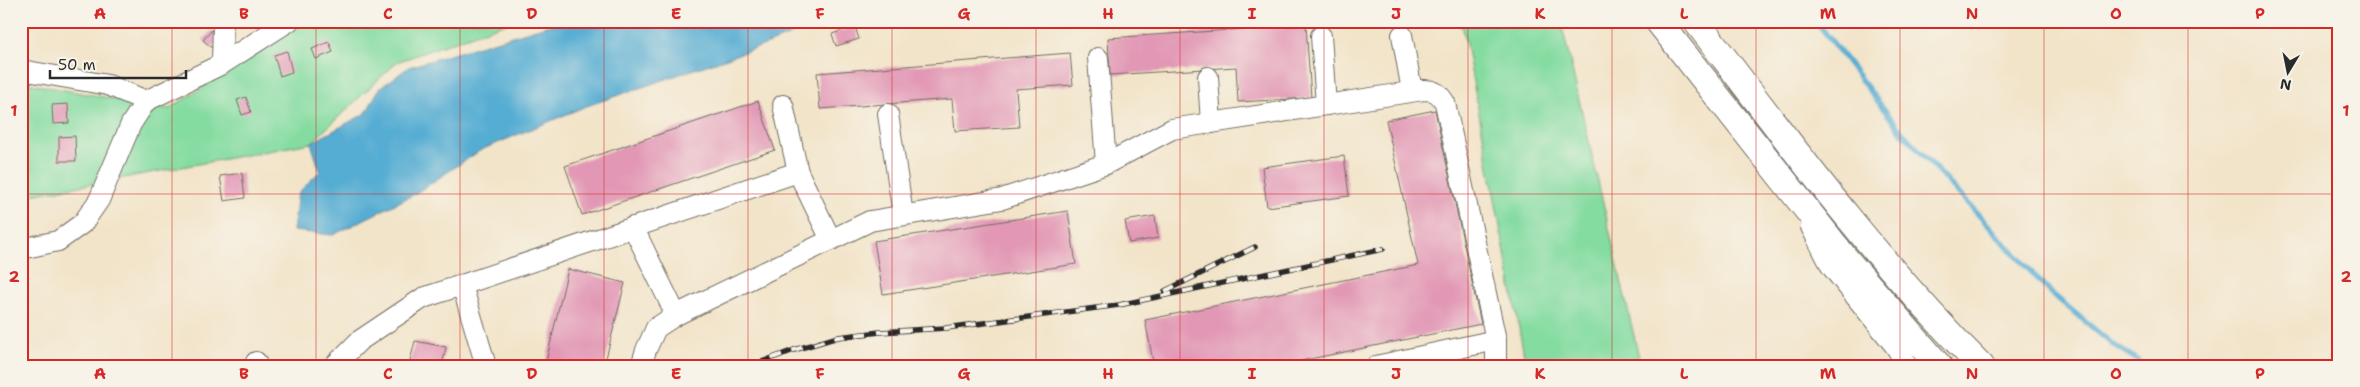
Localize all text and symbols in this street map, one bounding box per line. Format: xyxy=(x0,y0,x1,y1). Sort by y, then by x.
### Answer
text: A xyxy=(94,3,106,24)
text: B xyxy=(239,3,249,24)
text: C xyxy=(383,3,393,24)
text: D xyxy=(526,3,538,24)
text: E xyxy=(671,3,681,24)
text: F xyxy=(815,3,825,24)
text: G xyxy=(958,3,971,24)
text: H xyxy=(1102,3,1114,24)
text: I xyxy=(1248,3,1257,24)
text: J xyxy=(1391,3,1401,24)
text: K xyxy=(1535,3,1546,24)
text: L xyxy=(1680,3,1689,24)
text: M xyxy=(1820,3,1837,24)
text: N xyxy=(1966,3,1978,24)
text: O xyxy=(2110,3,2122,24)
text: P xyxy=(2255,3,2265,24)
scale bar xyxy=(50,48,186,80)
north arrow xyxy=(2262,48,2312,98)
text: 50 m xyxy=(58,55,96,75)
text: N xyxy=(2279,75,2293,95)
text: 1 xyxy=(10,100,18,121)
text: 1 xyxy=(2342,100,2350,121)
text: 2 xyxy=(8,266,20,287)
text: 2 xyxy=(2340,266,2352,287)
text: A xyxy=(94,363,106,384)
text: B xyxy=(239,363,249,384)
text: C xyxy=(383,363,393,384)
text: D xyxy=(526,363,538,384)
text: E xyxy=(671,363,681,384)
text: F xyxy=(815,363,825,384)
text: G xyxy=(958,363,971,384)
text: H xyxy=(1102,363,1114,384)
text: I xyxy=(1248,363,1257,384)
text: J xyxy=(1391,363,1401,384)
text: K xyxy=(1535,363,1546,384)
text: L xyxy=(1680,363,1689,384)
text: M xyxy=(1820,363,1837,384)
text: N xyxy=(1966,363,1978,384)
text: O xyxy=(2110,363,2122,384)
text: P xyxy=(2255,363,2265,384)

